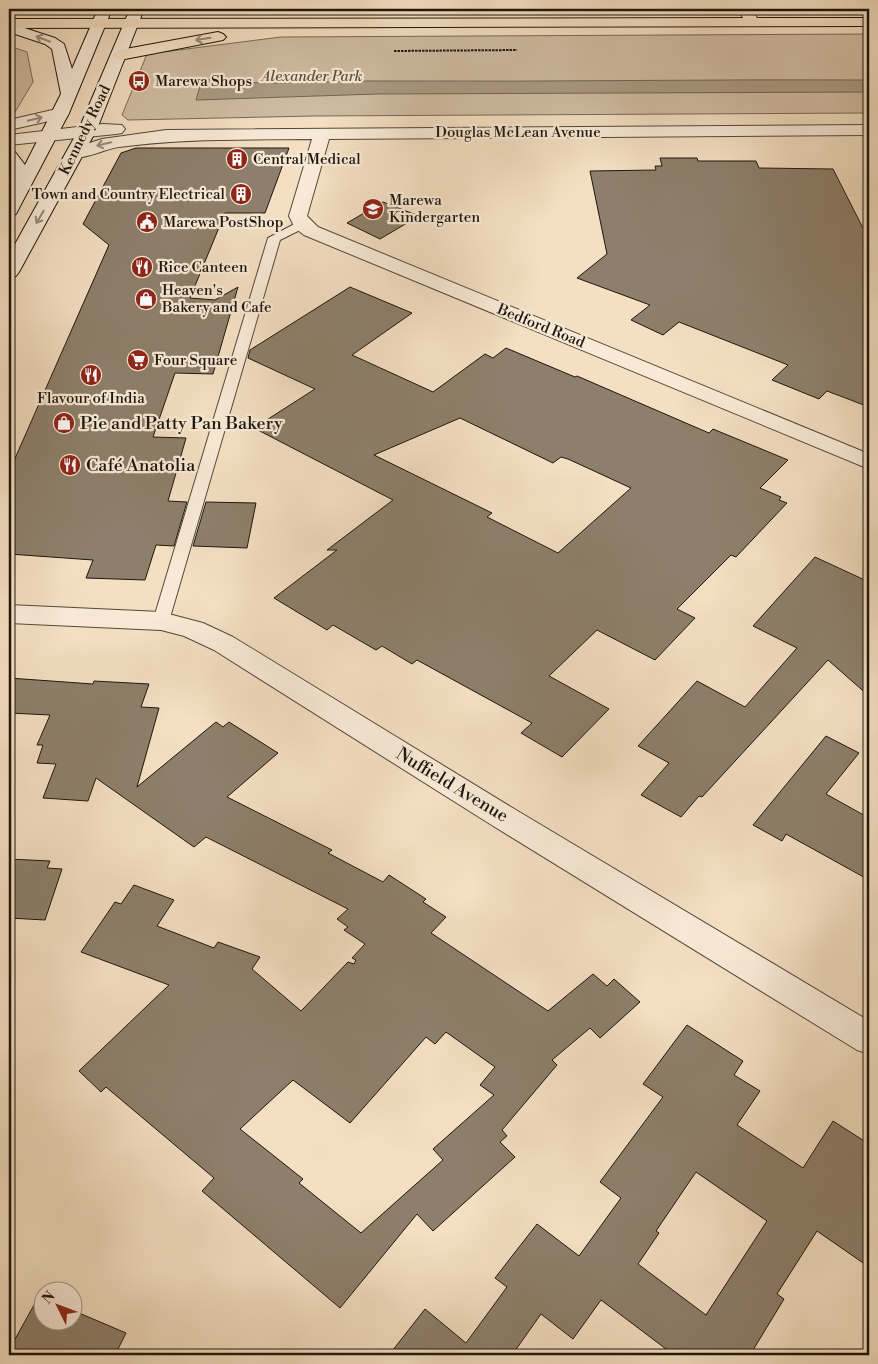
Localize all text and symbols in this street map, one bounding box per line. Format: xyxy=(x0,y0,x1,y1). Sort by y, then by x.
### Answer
one-way arrow xyxy=(36,34,51,43)
one-way arrow xyxy=(196,35,212,45)
park label: Alexander Park xyxy=(260,67,363,86)
bus stop icon: Marewa Shops xyxy=(127,69,151,93)
place label: Marewa Shops xyxy=(155,72,252,91)
street label: Kennedy Road xyxy=(55,81,115,178)
one-way arrow xyxy=(26,114,42,123)
street label: Douglas McLean Avenue xyxy=(435,123,601,142)
one-way arrow xyxy=(96,140,112,149)
building icon: Central Medical xyxy=(225,147,249,171)
place label: Central Medical xyxy=(253,150,361,169)
building icon: Town and Country Electrical xyxy=(229,182,253,206)
place label: Town and Country Electrical xyxy=(32,185,226,204)
place label: Marewa Kindergarten xyxy=(389,191,480,227)
school or university icon: Marewa Kindergarten xyxy=(361,197,385,221)
one-way arrow xyxy=(34,210,44,224)
public building icon: Marewa PostShop xyxy=(135,210,159,234)
place label: Marewa PostShop xyxy=(163,213,283,232)
restaurant icon: Rice Canteen xyxy=(130,255,154,279)
place label: Rice Canteen xyxy=(158,258,248,277)
place label: Heaven's Bakery and Cafe xyxy=(161,281,272,317)
shop icon: Heaven's Bakery and Cafe xyxy=(134,287,158,311)
street label: Bedford Road xyxy=(493,299,588,352)
supermarket icon: Four Square xyxy=(126,348,150,372)
place label: Four Square xyxy=(154,351,237,370)
restaurant icon: Flavour of India xyxy=(79,363,103,387)
place label: Flavour of India xyxy=(37,389,145,408)
shop icon: Pie and Patty Pan Bakery xyxy=(52,411,76,435)
place label: Pie and Patty Pan Bakery xyxy=(80,412,283,435)
restaurant icon: Café Anatolia xyxy=(58,453,82,477)
place label: Café Anatolia xyxy=(86,454,196,477)
street label: Nuffield Avenue xyxy=(392,742,512,828)
north arrow xyxy=(32,1282,82,1332)
text: N xyxy=(39,1288,59,1308)

